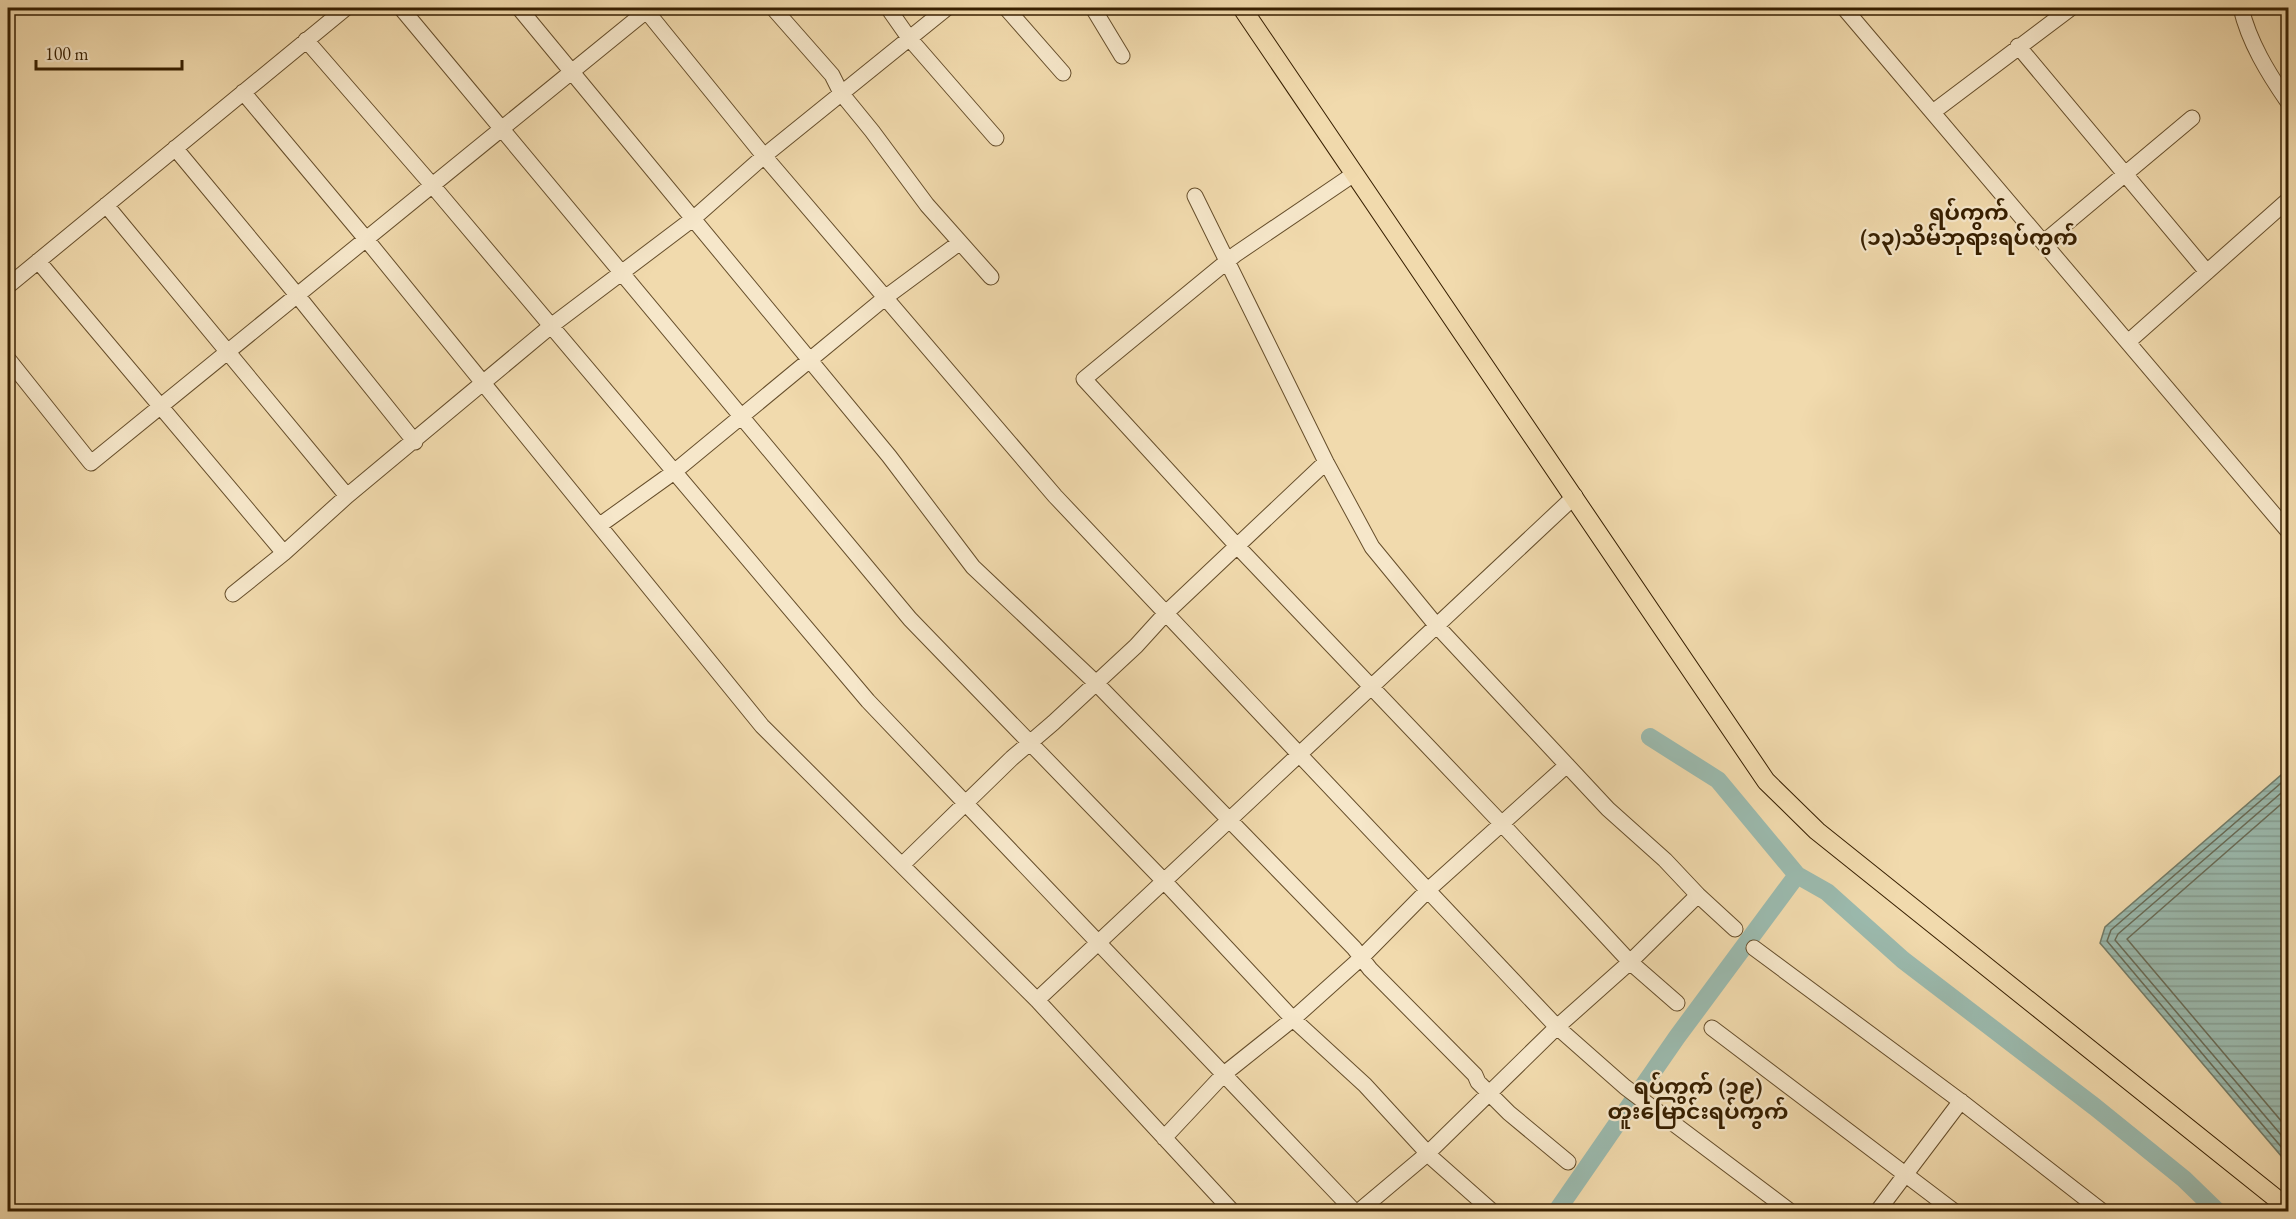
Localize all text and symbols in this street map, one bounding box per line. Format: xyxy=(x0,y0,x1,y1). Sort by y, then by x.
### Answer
scale bar xyxy=(36,33,182,71)
text: 100 m xyxy=(45,42,89,65)
district label: ရပ်ကွက် (၁၃)သိမ်ဘုရားရပ်ကွက် xyxy=(1860,197,2078,255)
district label: ရပ်ကွက် (၁၉) တူးမြောင်းရပ်ကွက် xyxy=(1608,1071,1788,1129)

